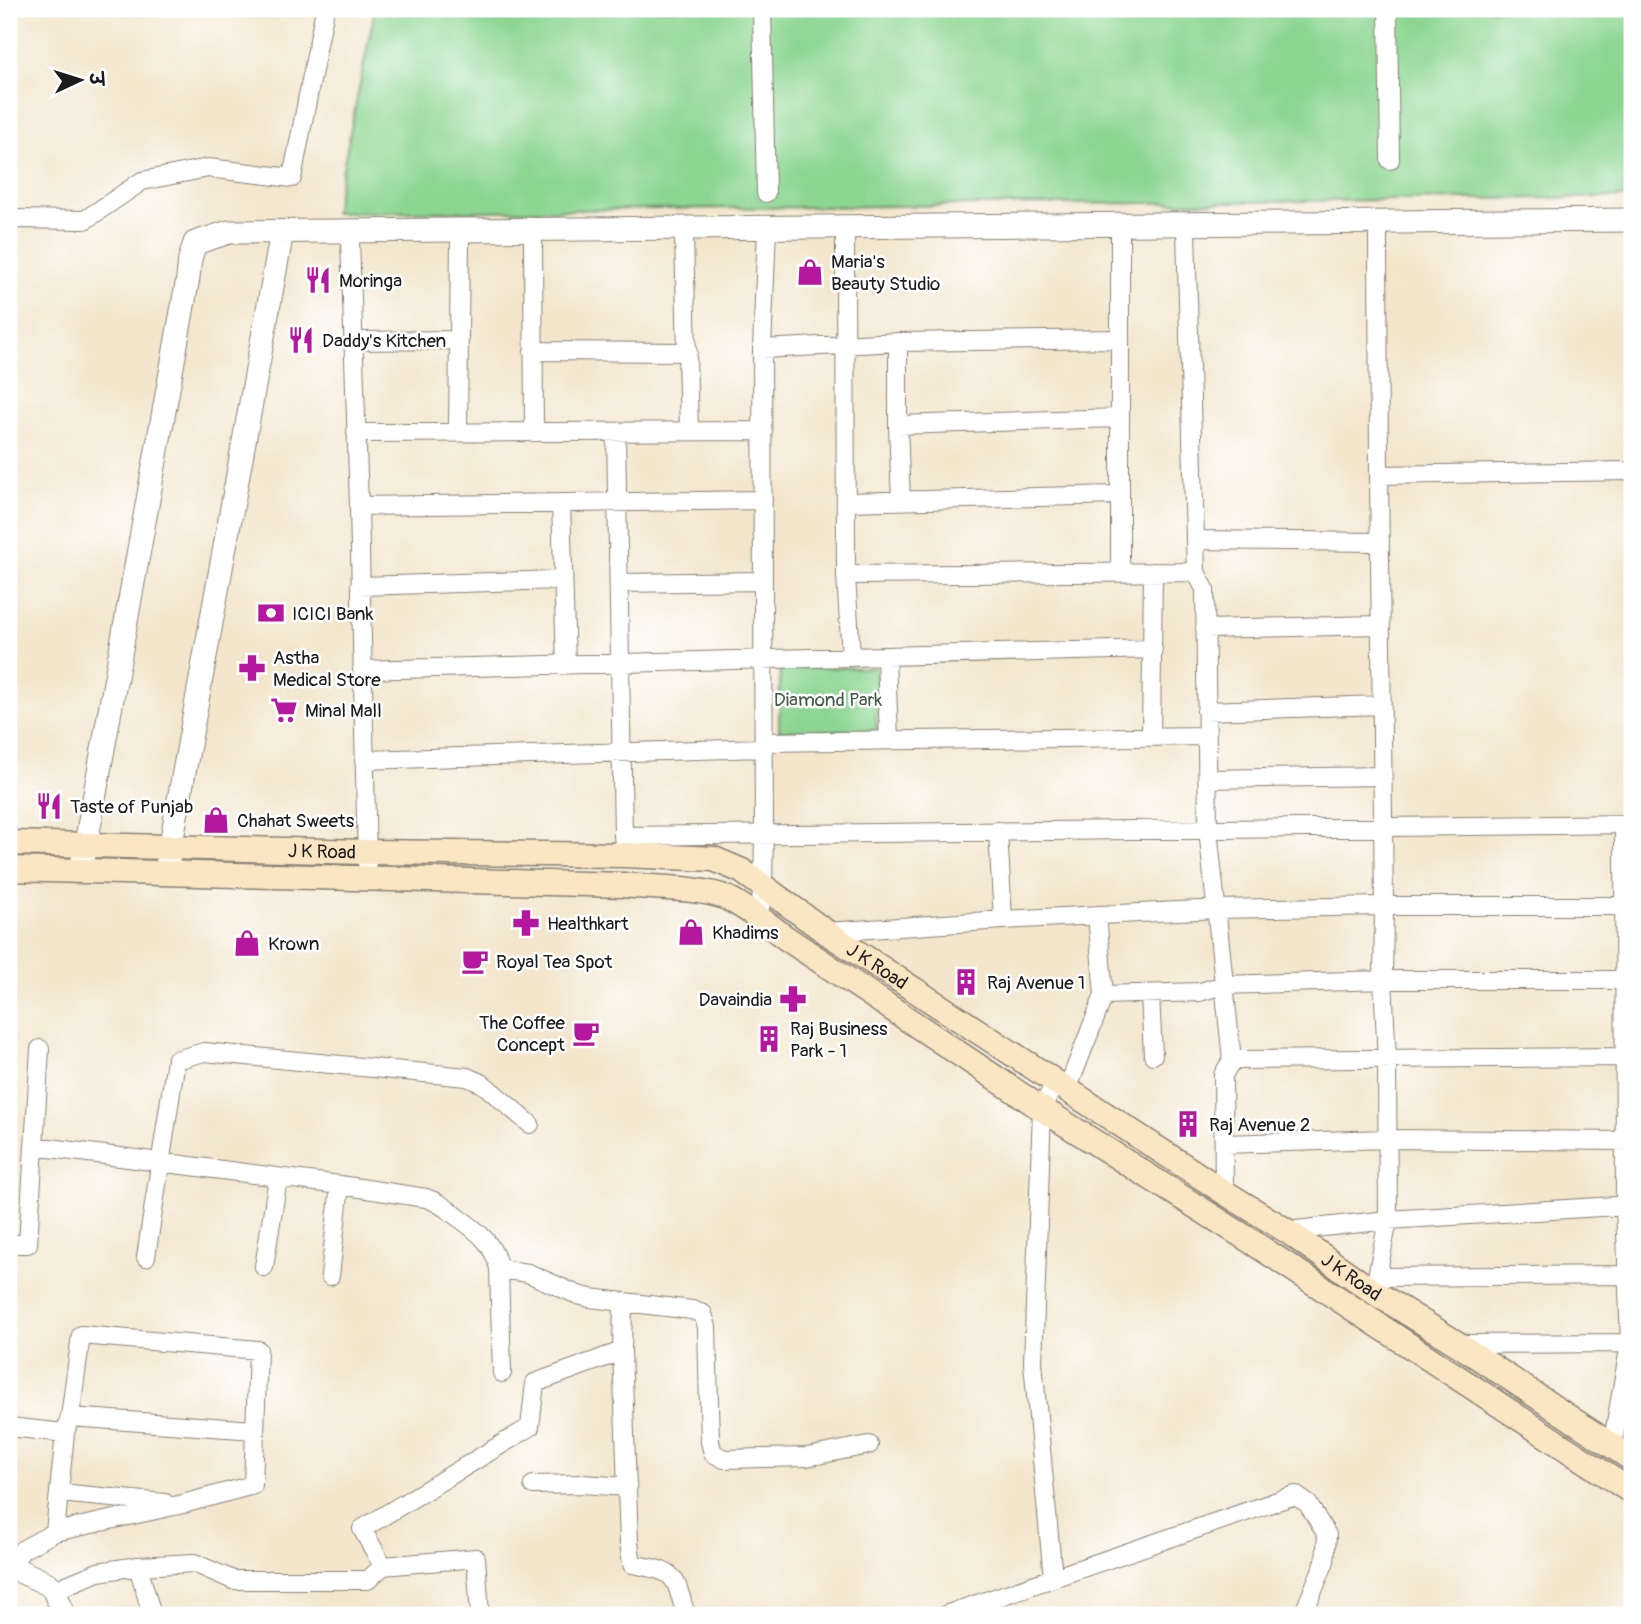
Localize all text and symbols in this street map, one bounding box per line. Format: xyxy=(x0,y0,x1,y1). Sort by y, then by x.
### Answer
north arrow xyxy=(46,46,116,116)
text: उ xyxy=(83,70,109,88)
place label: Maria's Beauty Studio xyxy=(831,250,940,296)
shop icon: Maria's Beauty Studio xyxy=(795,257,825,287)
restaurant icon: Moringa xyxy=(303,265,333,295)
place label: Moringa xyxy=(339,269,402,293)
restaurant icon: Daddy's Kitchen xyxy=(286,325,316,355)
place label: Daddy's Kitchen xyxy=(322,329,446,353)
bank icon: ICICI Bank xyxy=(256,598,286,628)
place label: ICICI Bank xyxy=(292,602,373,626)
place label: Astha Medical Store xyxy=(273,646,381,692)
pharmacy icon: Astha Medical Store xyxy=(237,653,267,683)
park label: Diamond Park xyxy=(774,688,882,712)
supermarket icon: Minal Mall xyxy=(269,695,299,725)
place label: Minal Mall xyxy=(305,699,382,723)
restaurant icon: Taste of Punjab xyxy=(34,791,64,821)
place label: Taste of Punjab xyxy=(70,795,193,819)
shop icon: Chahat Sweets xyxy=(201,805,231,835)
place label: Chahat Sweets xyxy=(237,809,355,833)
street label: J K Road xyxy=(287,839,356,865)
pharmacy icon: Healthkart xyxy=(511,908,541,938)
place label: Healthkart xyxy=(547,912,629,936)
shop icon: Khadims xyxy=(676,917,706,947)
place label: Khadims xyxy=(712,921,779,945)
shop icon: Krown xyxy=(232,928,262,958)
place label: Krown xyxy=(268,932,319,956)
street label: J K Road xyxy=(842,938,912,995)
cafe icon: Royal Tea Spot xyxy=(460,946,490,976)
place label: Royal Tea Spot xyxy=(496,950,613,974)
building icon: Raj Avenue 1 xyxy=(951,967,981,997)
place label: Raj Avenue 1 xyxy=(987,971,1085,995)
pharmacy icon: Davaindia xyxy=(778,984,808,1014)
place label: Davaindia xyxy=(698,988,772,1012)
place label: The Coffee Concept xyxy=(479,1011,566,1057)
place label: Raj Business Park - 1 xyxy=(790,1017,888,1063)
cafe icon: The Coffee Concept xyxy=(571,1018,601,1048)
building icon: Raj Business Park - 1 xyxy=(754,1024,784,1054)
building icon: Raj Avenue 2 xyxy=(1173,1109,1203,1139)
place label: Raj Avenue 2 xyxy=(1209,1113,1310,1137)
street label: J K Road xyxy=(1316,1248,1386,1307)

